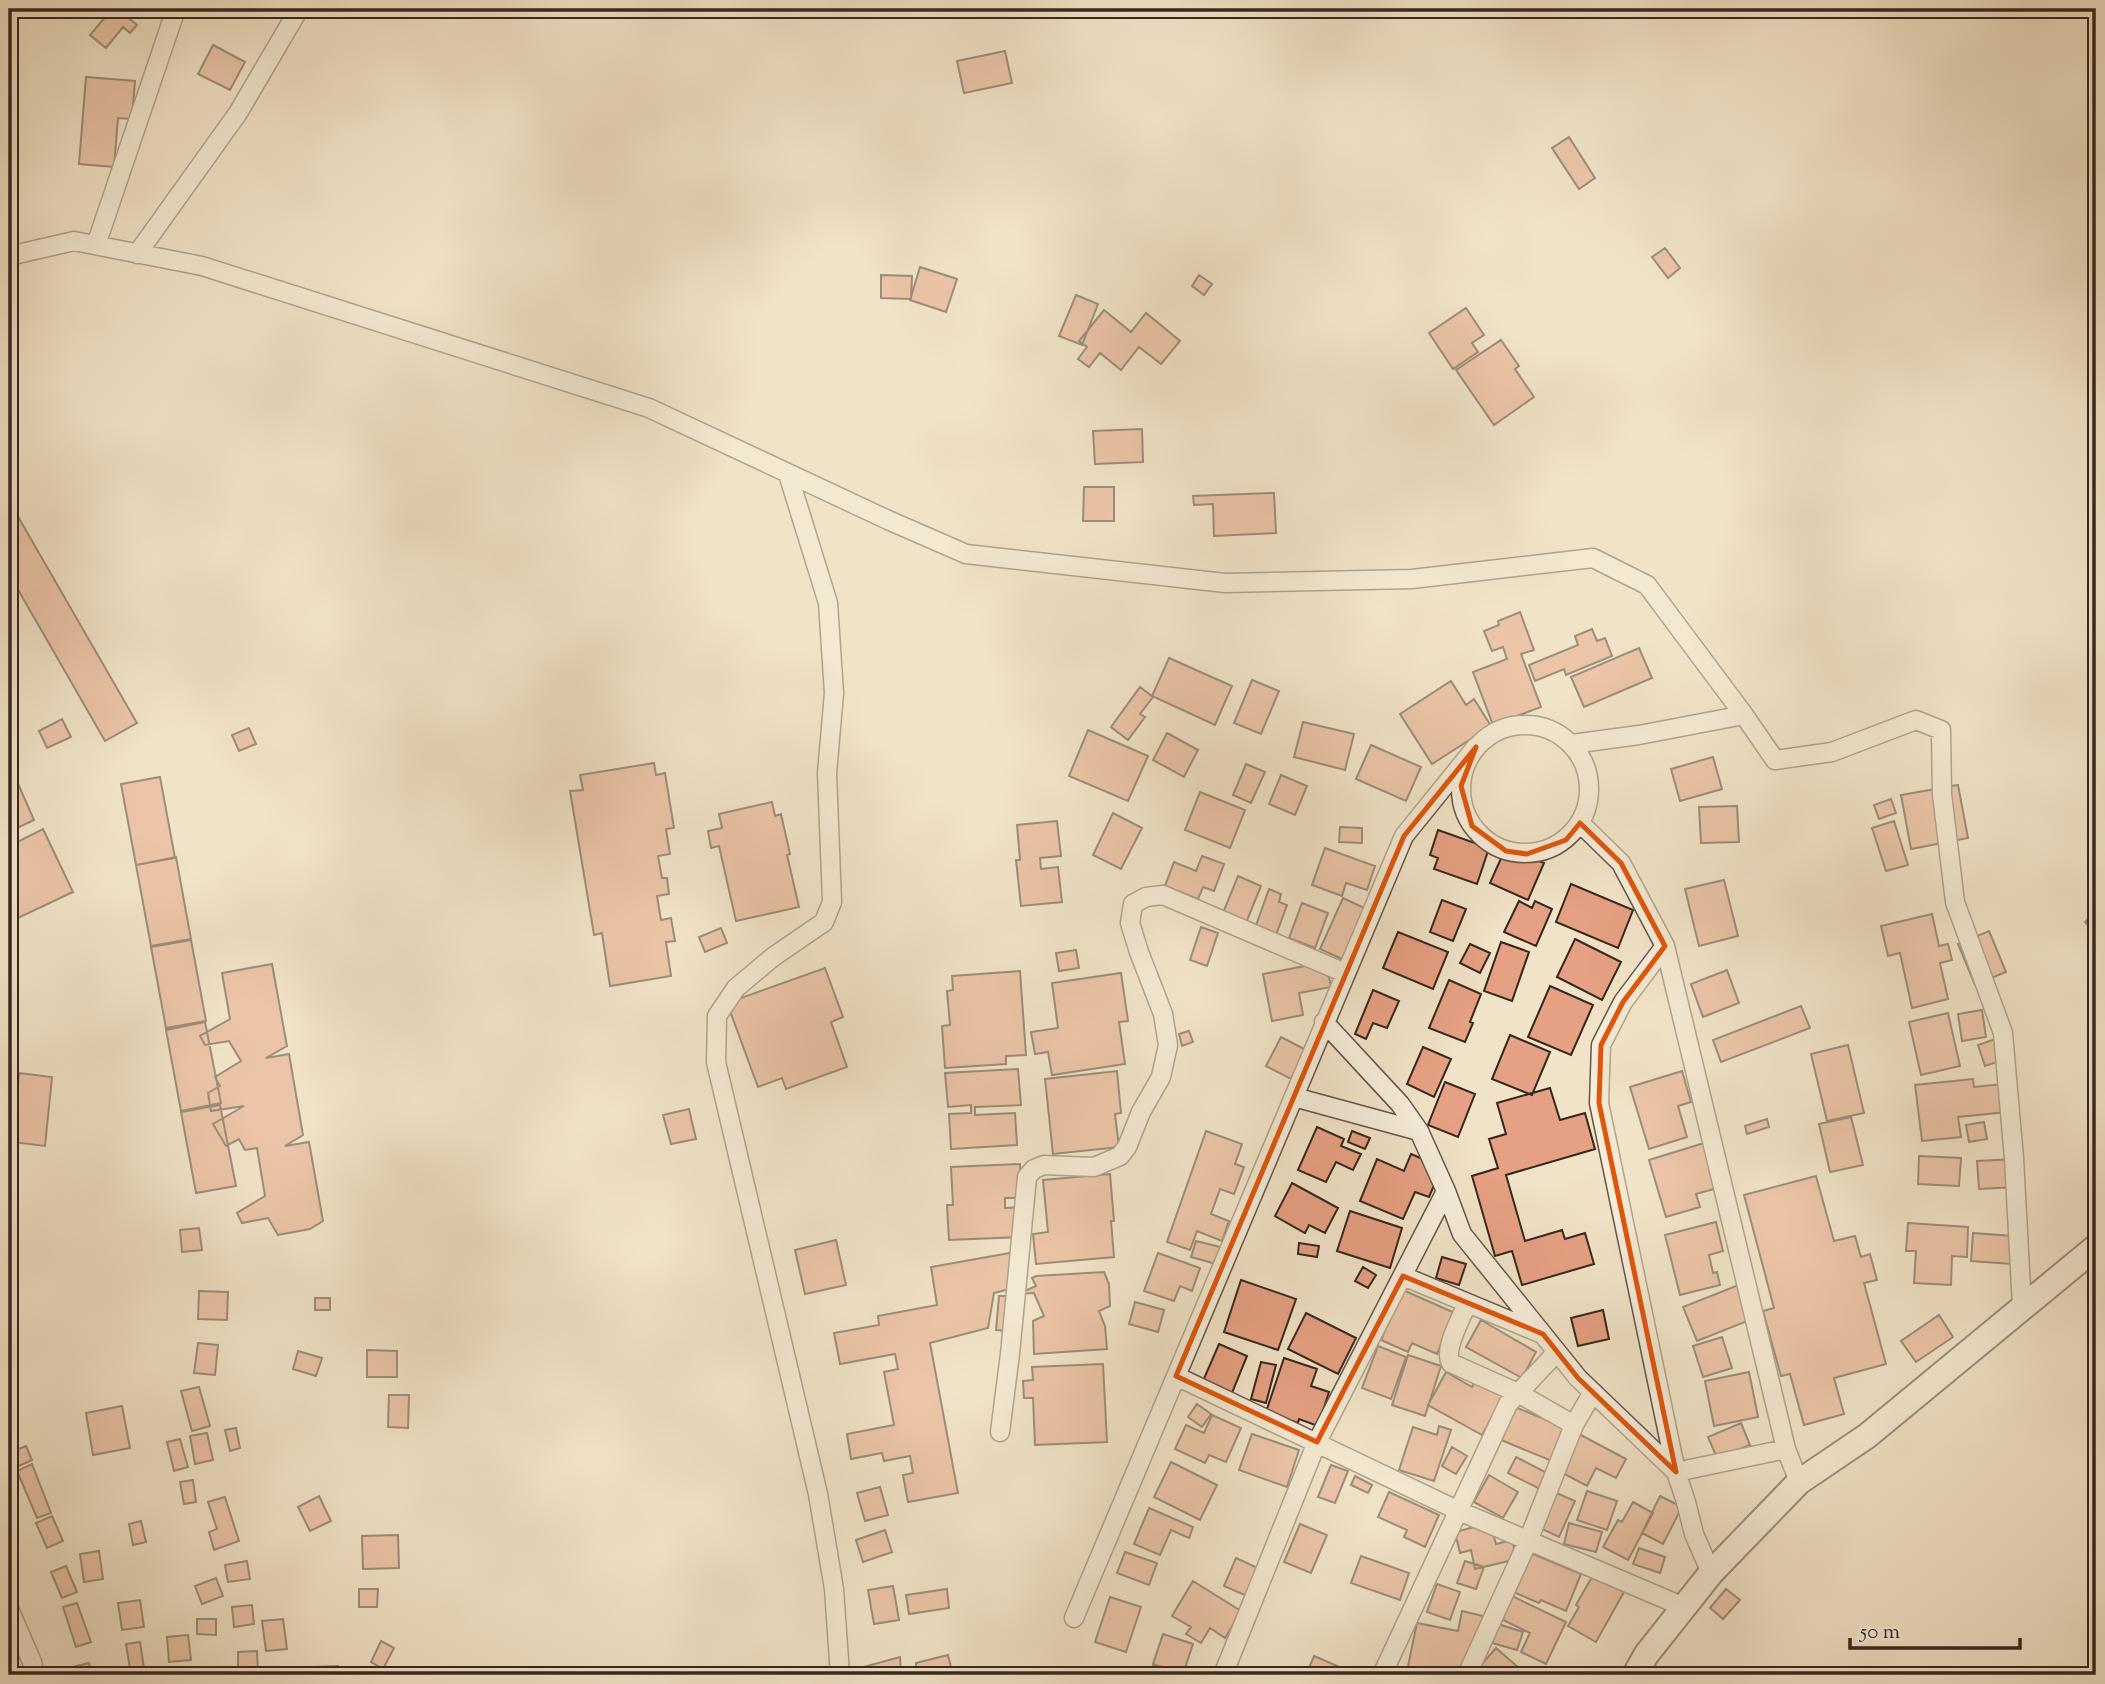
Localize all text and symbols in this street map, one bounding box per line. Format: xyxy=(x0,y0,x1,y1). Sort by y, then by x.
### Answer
scale bar xyxy=(1850,1607,2019,1651)
text: 50 m xyxy=(1859,1618,1900,1648)

